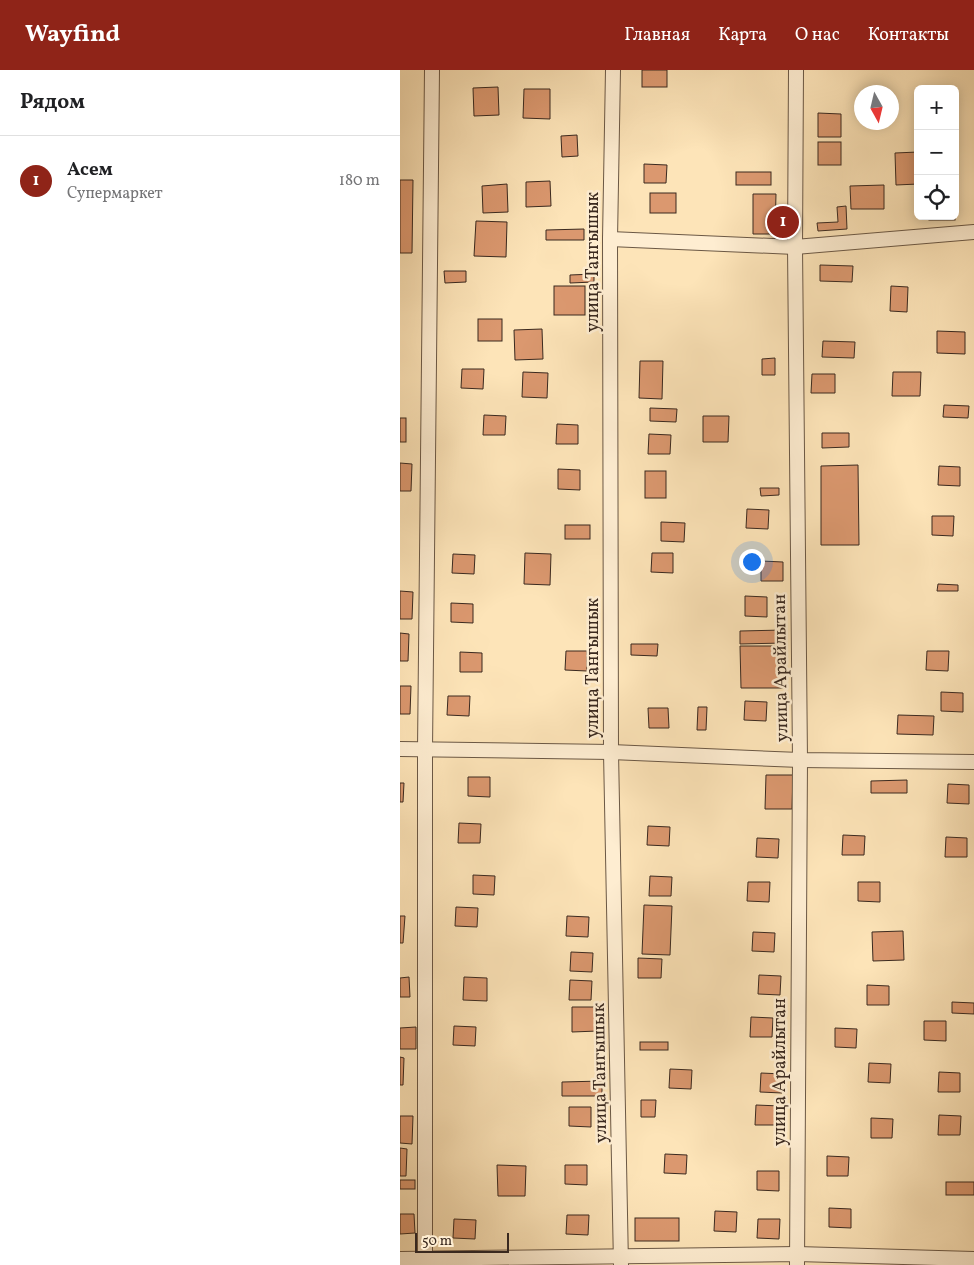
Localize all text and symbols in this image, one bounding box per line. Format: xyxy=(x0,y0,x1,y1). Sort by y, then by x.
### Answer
text: Wayfind xyxy=(25,18,120,52)
text: Главная xyxy=(624,23,690,48)
text: Карта xyxy=(718,23,767,48)
text: О нас xyxy=(795,23,840,48)
text: Контакты xyxy=(868,23,949,48)
north arrow xyxy=(854,85,899,130)
map controls xyxy=(914,85,959,220)
button: + xyxy=(914,85,959,130)
text: Рядом xyxy=(20,88,85,117)
button: − xyxy=(914,130,959,175)
text: Асем xyxy=(67,157,113,183)
text: 1 xyxy=(33,170,39,192)
text: 180 m xyxy=(339,170,380,192)
button: locate xyxy=(914,175,959,220)
text: Супермаркет xyxy=(67,183,163,205)
street label: улица Тангышык xyxy=(581,191,606,332)
pin: 1 xyxy=(767,203,799,241)
your location xyxy=(739,549,765,575)
street label: улица Арайлытан xyxy=(768,594,795,742)
street label: улица Тангышык xyxy=(581,597,606,738)
street label: улица Арайлытан xyxy=(768,998,793,1146)
street label: улица Тангышык xyxy=(587,1002,614,1143)
scale bar xyxy=(415,1230,509,1253)
text: 50 m xyxy=(422,1232,452,1251)

